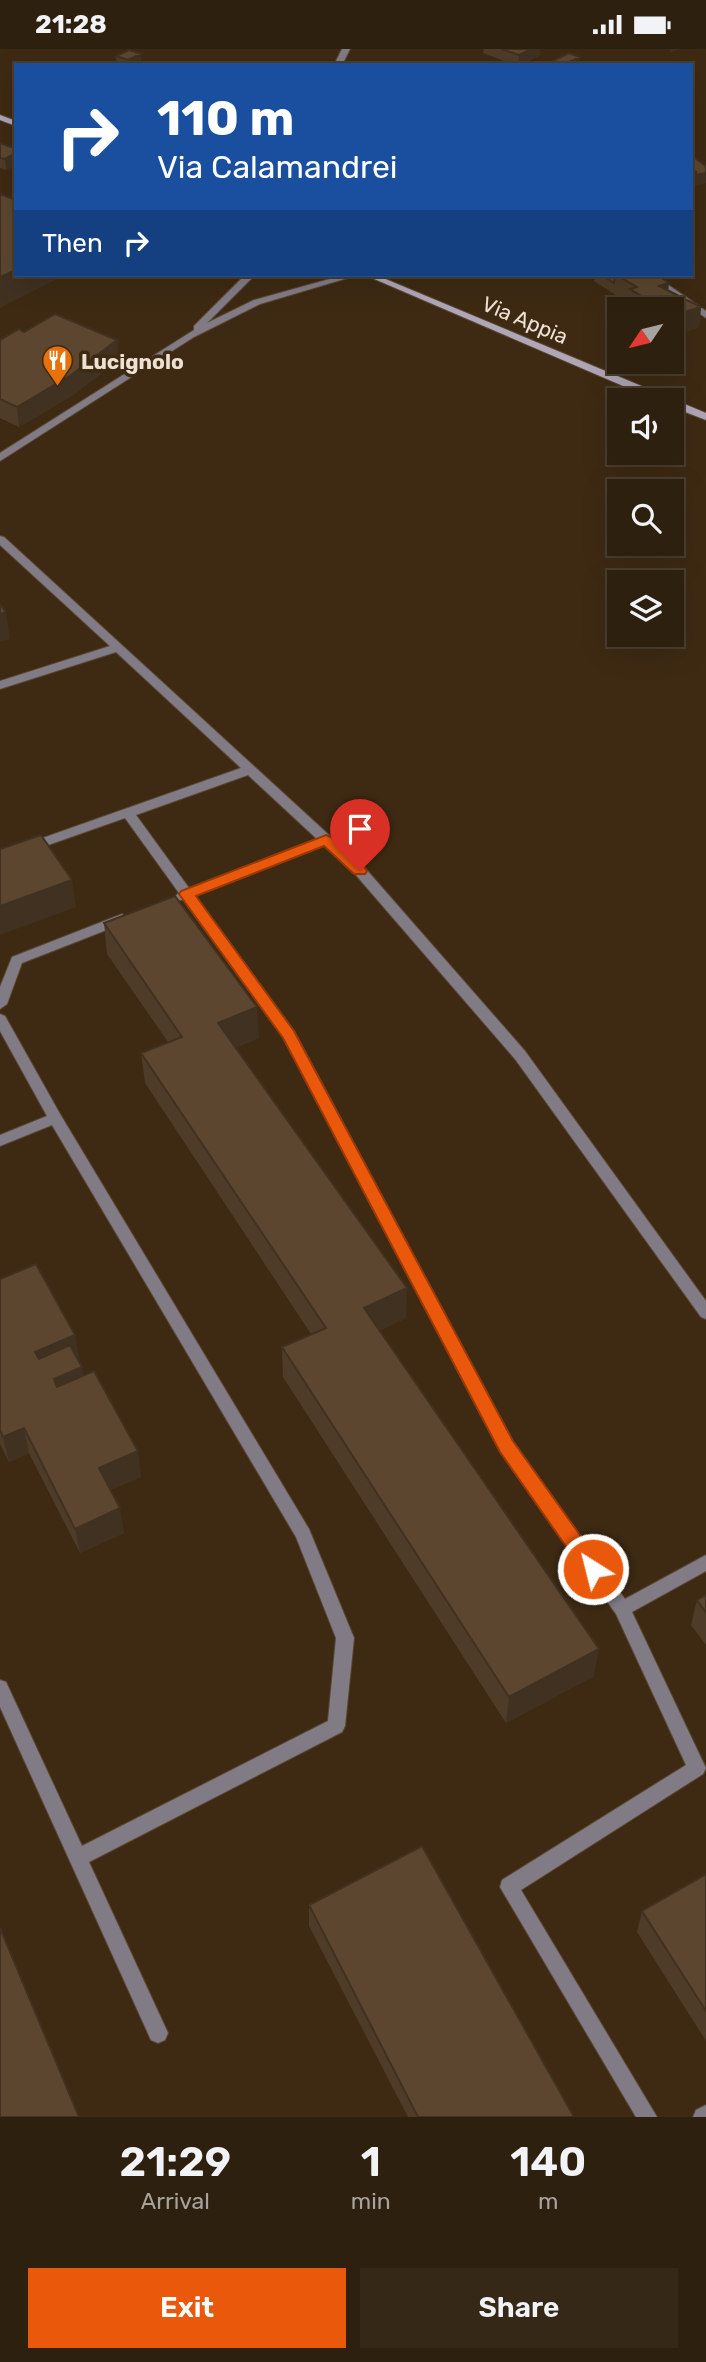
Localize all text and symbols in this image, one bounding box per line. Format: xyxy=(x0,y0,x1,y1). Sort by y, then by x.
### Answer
text: 21:28 xyxy=(35,9,107,40)
text: 110 m xyxy=(157,89,294,147)
icon: right xyxy=(42,91,133,182)
text: Via Calamandrei xyxy=(157,148,398,186)
icon: right xyxy=(117,224,155,262)
text: Then xyxy=(42,228,103,259)
street label: Via Appia xyxy=(478,291,572,349)
north arrow xyxy=(607,297,684,375)
map controls xyxy=(607,297,684,647)
restaurant icon: Lucignolo xyxy=(41,344,75,388)
place label: Lucignolo xyxy=(81,349,184,374)
button: sound xyxy=(607,388,684,465)
button: search xyxy=(607,479,684,556)
button: layers xyxy=(607,570,684,647)
pin xyxy=(330,799,390,871)
icon: arrive xyxy=(341,810,379,848)
position arrow xyxy=(556,1532,630,1606)
text: 21:29 xyxy=(120,2137,231,2187)
text: 1 xyxy=(361,2137,381,2187)
text: 140 xyxy=(510,2137,586,2187)
text: Arrival xyxy=(141,2187,210,2215)
text: min xyxy=(351,2187,391,2215)
text: m xyxy=(538,2187,559,2215)
button: Exit xyxy=(28,2268,346,2348)
button: Share xyxy=(360,2268,678,2348)

